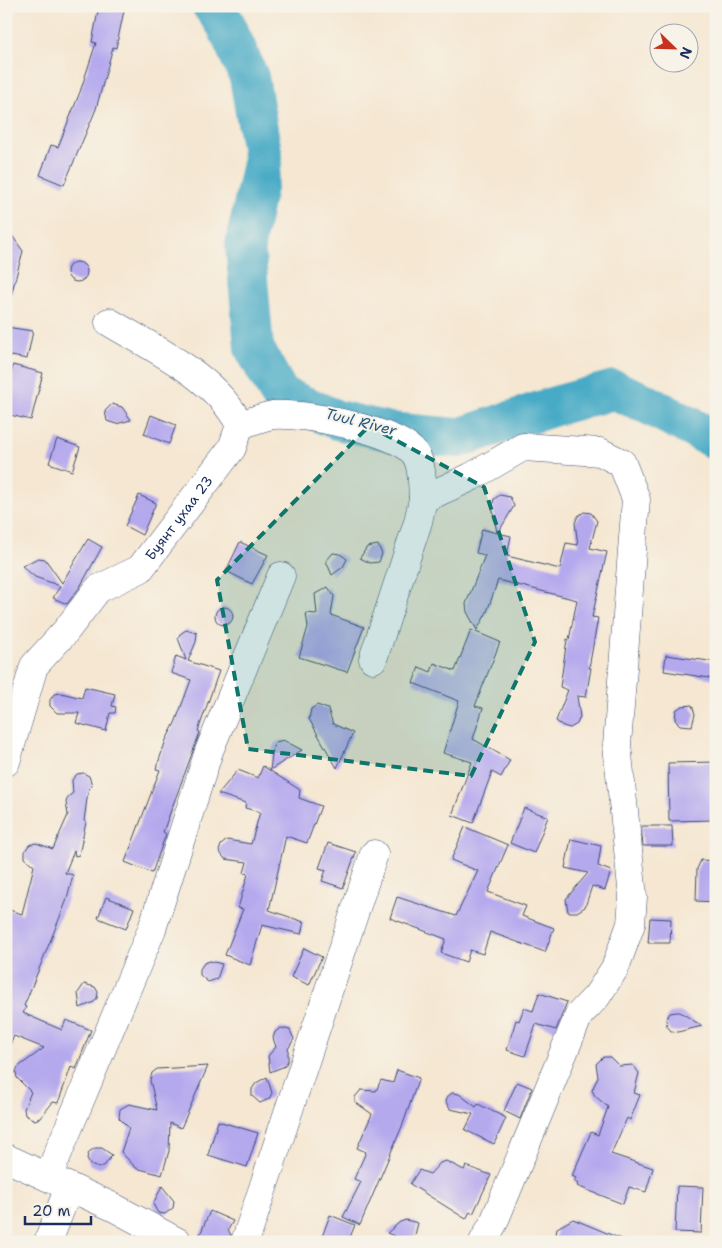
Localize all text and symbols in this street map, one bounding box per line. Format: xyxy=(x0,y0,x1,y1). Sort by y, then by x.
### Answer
north arrow xyxy=(650,22,700,72)
text: N xyxy=(676,44,696,62)
water label: Tuul River xyxy=(323,403,400,441)
street label: Буянт ухаа 23 xyxy=(141,472,217,564)
scale bar xyxy=(25,1193,91,1225)
text: 20 m xyxy=(32,1201,71,1221)

